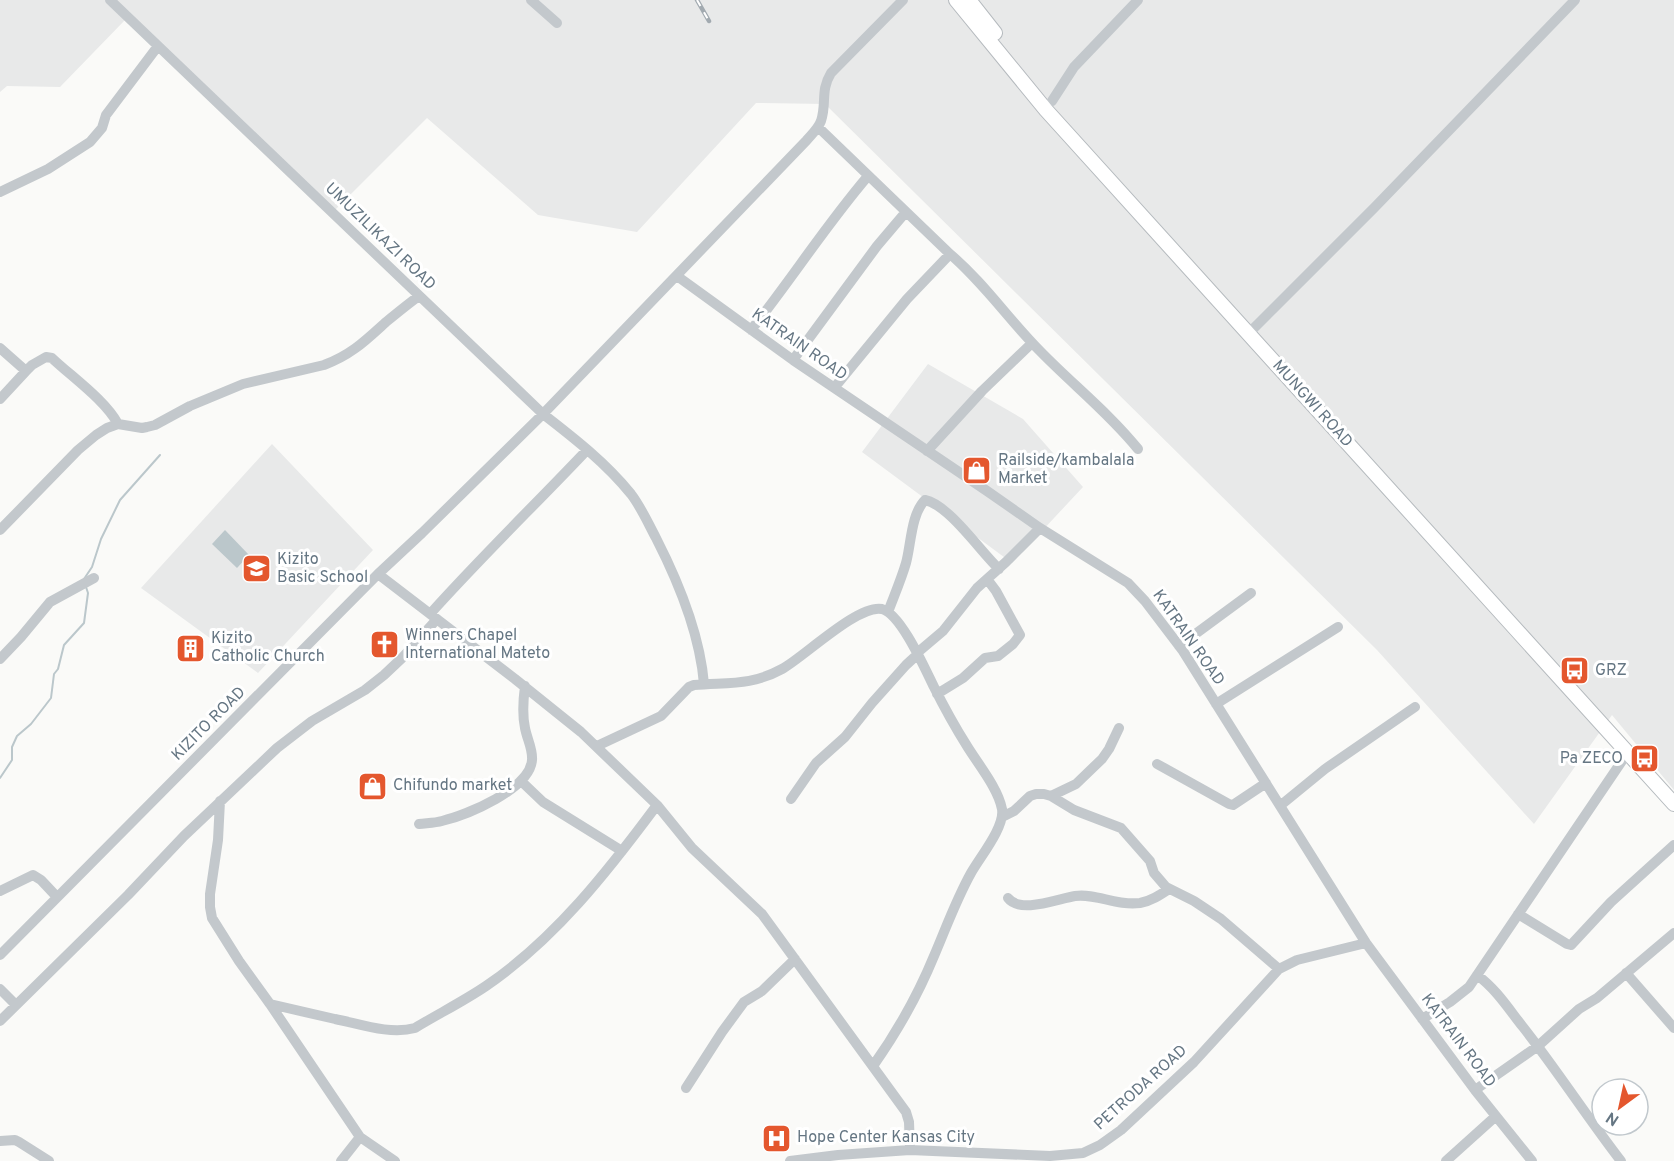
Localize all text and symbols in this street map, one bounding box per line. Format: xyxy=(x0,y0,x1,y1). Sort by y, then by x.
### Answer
street label: UMUZILIKAZI ROAD xyxy=(320,179,440,295)
street label: KATRAIN ROAD xyxy=(747,305,851,385)
street label: MUNGWI ROAD xyxy=(1268,356,1356,452)
place label: Railside/kambalala Market xyxy=(998,451,1134,489)
shop icon: Railside/kambalala Market xyxy=(961,454,993,486)
place label: Kizito Basic School xyxy=(277,550,368,588)
school or university icon: Kizito Basic School xyxy=(240,553,272,585)
street label: KATRAIN ROAD xyxy=(1148,586,1228,690)
place label: Winners Chapel International Mateto xyxy=(405,626,550,664)
place label: Kizito Catholic Church xyxy=(211,629,325,667)
church icon: Winners Chapel International Mateto xyxy=(368,629,400,661)
building icon: Kizito Catholic Church xyxy=(174,632,206,664)
bus stop icon: GRZ xyxy=(1558,655,1590,687)
place label: GRZ xyxy=(1595,661,1627,681)
street label: KIZITO ROAD xyxy=(168,683,250,765)
bus stop icon: Pa ZECO xyxy=(1628,743,1660,775)
place label: Pa ZECO xyxy=(1560,749,1623,769)
shop icon: Chifundo market xyxy=(356,770,388,802)
place label: Chifundo market xyxy=(393,776,512,796)
street label: KATRAIN ROAD xyxy=(1416,990,1500,1092)
street label: PETRODA ROAD xyxy=(1090,1041,1192,1135)
north arrow xyxy=(1590,1077,1650,1137)
text: N xyxy=(1603,1106,1623,1129)
hospital icon: Hope Center Kansas City xyxy=(760,1122,792,1154)
place label: Hope Center Kansas City xyxy=(797,1128,975,1148)

